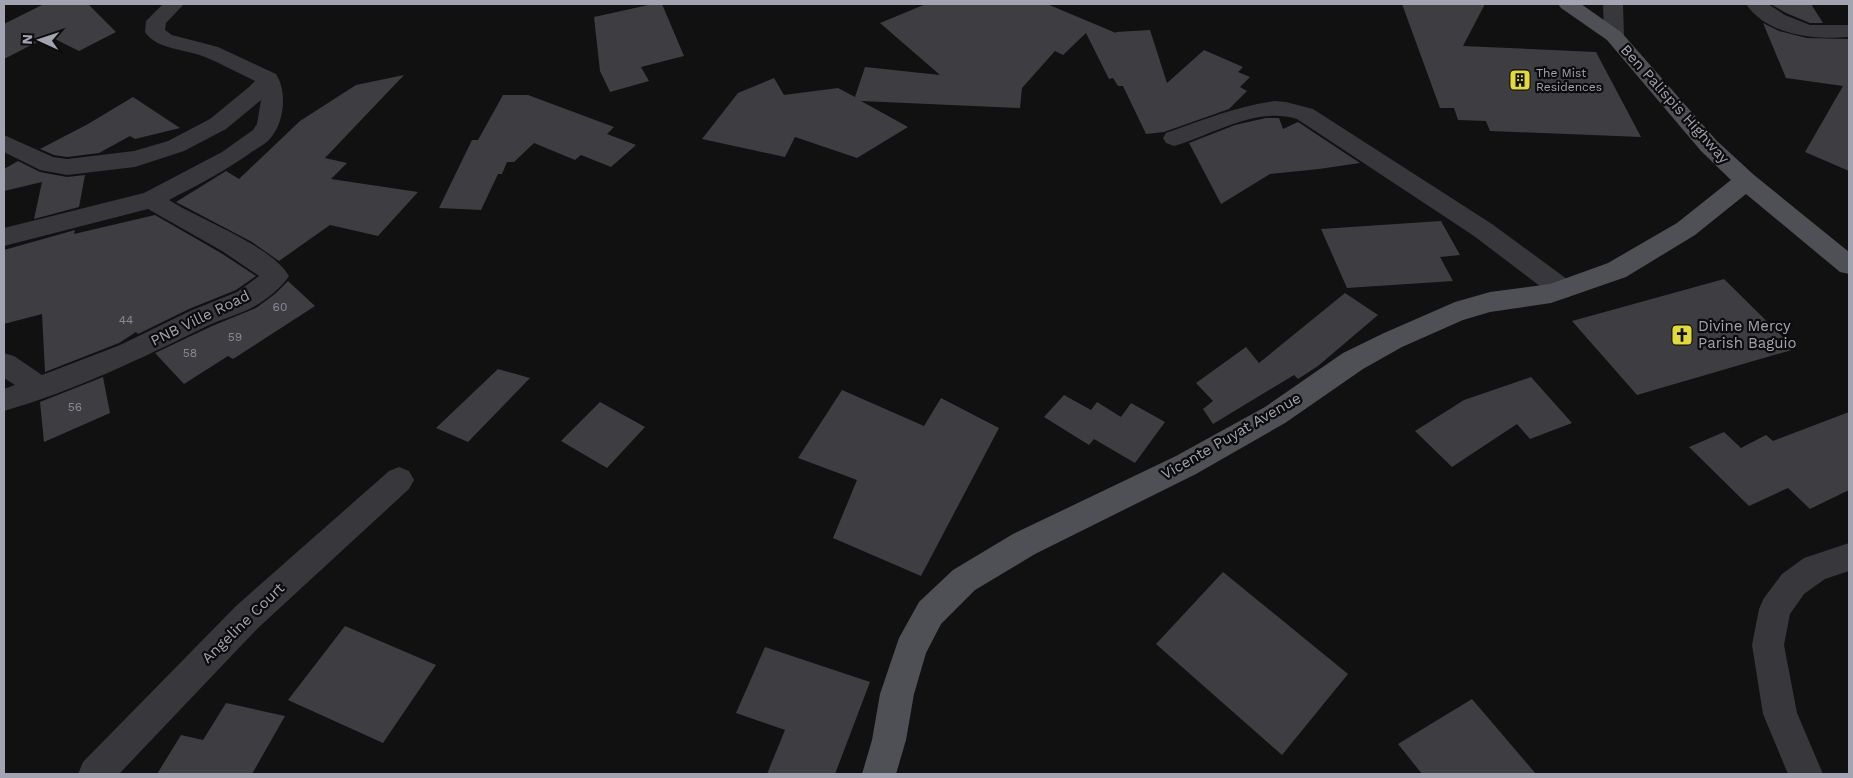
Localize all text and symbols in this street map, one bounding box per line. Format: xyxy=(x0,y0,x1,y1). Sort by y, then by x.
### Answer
north arrow xyxy=(15,15,65,65)
text: N xyxy=(19,34,35,45)
street label: Ben Palispis Highway xyxy=(1617,41,1733,167)
place label: The Mist Residences xyxy=(1536,66,1602,94)
building icon: The Mist Residences xyxy=(1508,68,1532,92)
street label: PNB Ville Road xyxy=(148,286,252,350)
house number: 60 xyxy=(273,300,287,314)
house number: 44 xyxy=(119,313,133,327)
place label: Divine Mercy Parish Baguio xyxy=(1698,317,1797,352)
church icon: Divine Mercy Parish Baguio xyxy=(1670,323,1694,347)
house number: 59 xyxy=(228,330,242,344)
house number: 58 xyxy=(183,346,197,360)
street label: Vicente Puyat Avenue xyxy=(1158,389,1304,483)
house number: 56 xyxy=(68,400,82,414)
street label: Angeline Court xyxy=(198,579,289,667)

